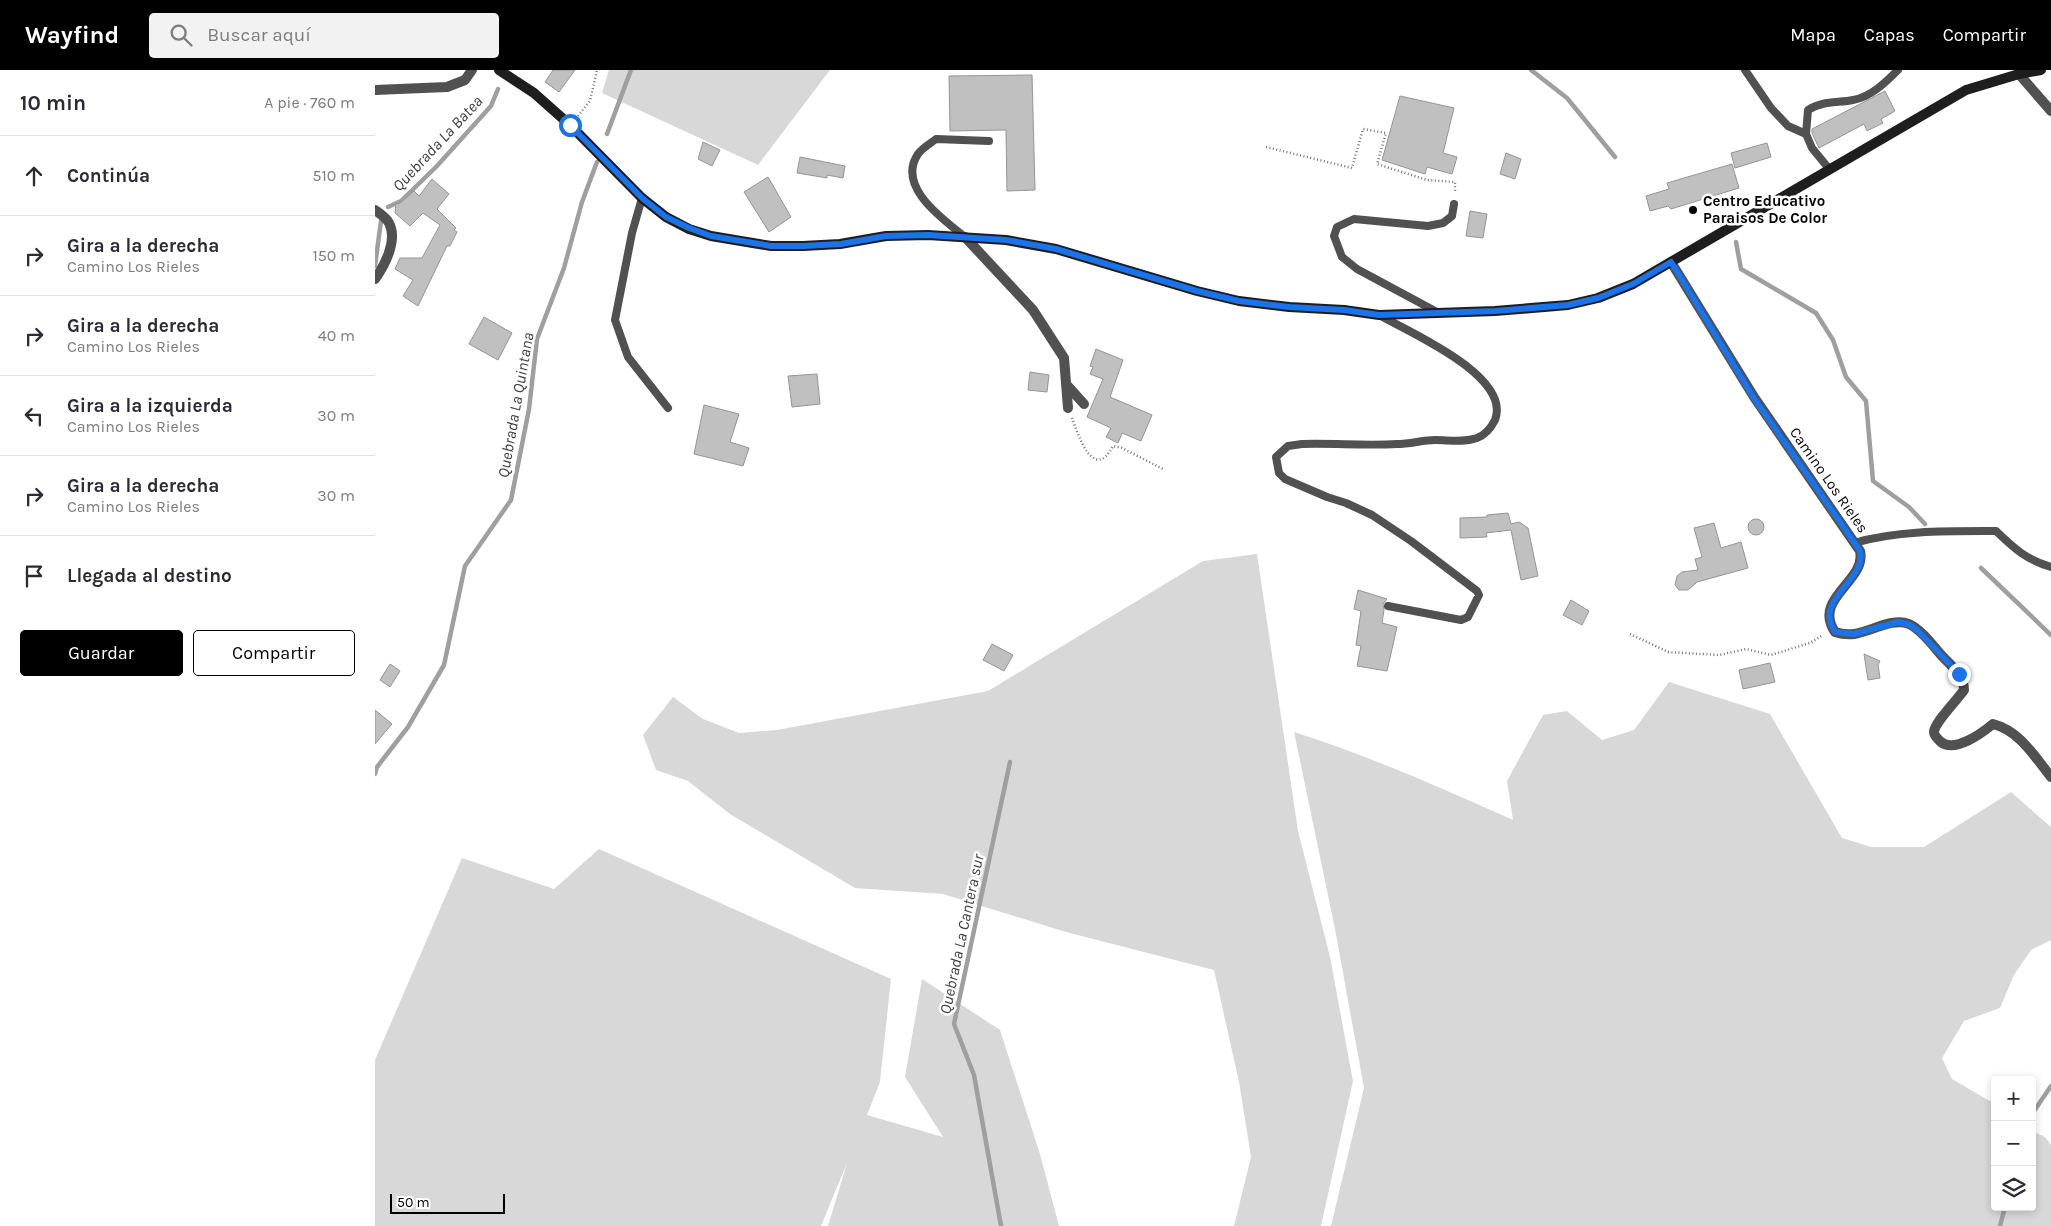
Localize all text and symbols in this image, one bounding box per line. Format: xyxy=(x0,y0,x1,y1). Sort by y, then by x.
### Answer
search box xyxy=(149,13,499,58)
text: Wayfind xyxy=(25,21,119,49)
icon: search xyxy=(167,21,195,49)
text: Buscar aquí xyxy=(207,24,311,46)
text: Mapa xyxy=(1790,24,1836,46)
text: Capas xyxy=(1864,24,1915,46)
text: Compartir xyxy=(1943,24,2026,46)
text: 10 min xyxy=(20,91,86,115)
water label: Quebrada La Batea xyxy=(388,92,486,195)
text: A pie · 760 m xyxy=(264,93,355,112)
route start xyxy=(559,114,582,137)
icon: ahead xyxy=(20,162,48,190)
text: Continúa xyxy=(67,165,150,187)
text: 510 m xyxy=(312,166,355,185)
place label: Centro Educativo Paraisos De Color xyxy=(1703,192,1827,227)
marker: Centro Educativo Paraisos De Color xyxy=(1687,204,1699,216)
text: Gira a la derecha xyxy=(67,235,219,257)
icon: right xyxy=(20,242,48,270)
text: 150 m xyxy=(312,246,355,265)
text: Camino Los Rieles xyxy=(67,257,200,276)
text: Gira a la derecha xyxy=(67,315,219,337)
icon: right xyxy=(20,322,48,350)
text: 40 m xyxy=(318,326,355,345)
water label: Quebrada La Quintana xyxy=(493,331,538,479)
text: Camino Los Rieles xyxy=(67,337,200,356)
text: Gira a la izquierda xyxy=(67,395,233,417)
icon: left xyxy=(20,402,48,430)
text: 30 m xyxy=(317,406,355,425)
text: Camino Los Rieles xyxy=(67,417,200,436)
street label: Camino Los Rieles xyxy=(1786,424,1872,536)
text: Gira a la derecha xyxy=(67,475,219,497)
icon: right xyxy=(20,482,48,510)
text: 30 m xyxy=(317,486,355,505)
text: Camino Los Rieles xyxy=(67,497,200,516)
icon: arrive xyxy=(20,562,48,590)
text: Llegada al destino xyxy=(67,565,232,587)
button: Guardar xyxy=(20,630,183,676)
button: Compartir xyxy=(193,630,355,676)
route end xyxy=(1948,663,1971,686)
water label: Quebrada La Cantera sur xyxy=(935,852,988,1016)
map controls xyxy=(1991,1076,2036,1211)
button: + xyxy=(1991,1076,2036,1121)
button: − xyxy=(1991,1121,2036,1166)
button: layers xyxy=(1991,1166,2036,1211)
scale bar xyxy=(390,1191,505,1214)
text: 50 m xyxy=(397,1194,430,1211)

